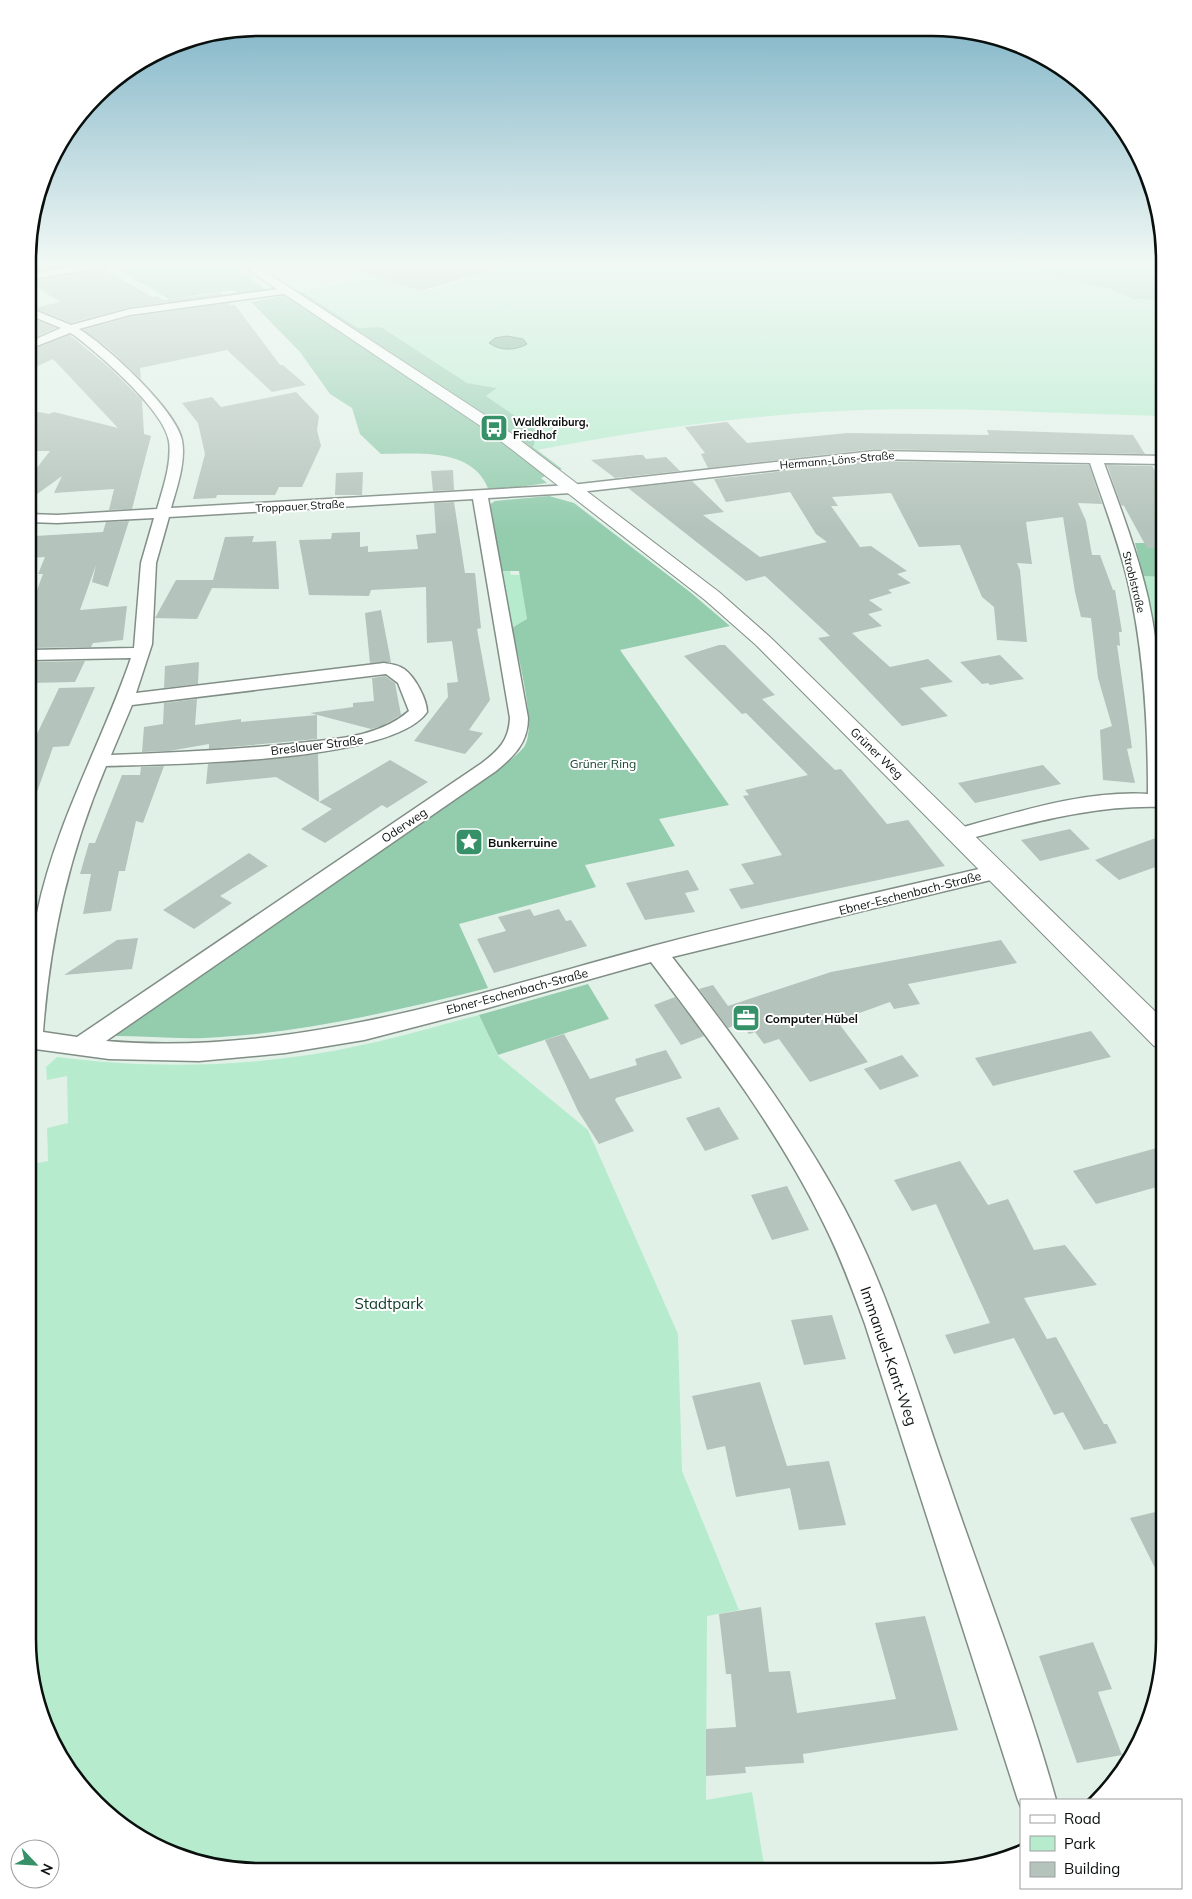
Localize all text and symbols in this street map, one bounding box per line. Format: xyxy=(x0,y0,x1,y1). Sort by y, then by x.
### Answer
bus stop icon: Waldkraiburg, Friedhof xyxy=(479,413,509,443)
place label: Waldkraiburg, Friedhof xyxy=(513,415,589,442)
street label: Hermann-Löns-Straße xyxy=(779,448,895,472)
street label: Troppauer Straße xyxy=(255,497,345,515)
street label: Stroblstraße xyxy=(1120,550,1148,614)
street label: Grüner Weg xyxy=(848,724,906,782)
street label: Breslauer Straße xyxy=(270,732,364,758)
park label: Grüner Ring xyxy=(570,756,636,771)
street label: Oderweg xyxy=(378,804,430,846)
place icon: Bunkerruine xyxy=(454,827,484,857)
place label: Bunkerruine xyxy=(488,835,558,850)
street label: Ebner-Eschenbach-Straße xyxy=(837,868,983,918)
street label: Ebner-Eschenbach-Straße xyxy=(445,965,589,1017)
office icon: Computer Hübel xyxy=(731,1003,761,1033)
place label: Computer Hübel xyxy=(765,1011,858,1026)
street label: Immanuel-Kant-Weg xyxy=(856,1284,922,1428)
park label: Stadtpark xyxy=(355,1294,424,1313)
legend xyxy=(1020,1799,1182,1889)
text: Road xyxy=(1064,1809,1101,1828)
text: Park xyxy=(1064,1834,1096,1853)
north arrow xyxy=(10,1839,60,1889)
text: Building xyxy=(1064,1859,1120,1878)
text: N xyxy=(36,1861,57,1878)

